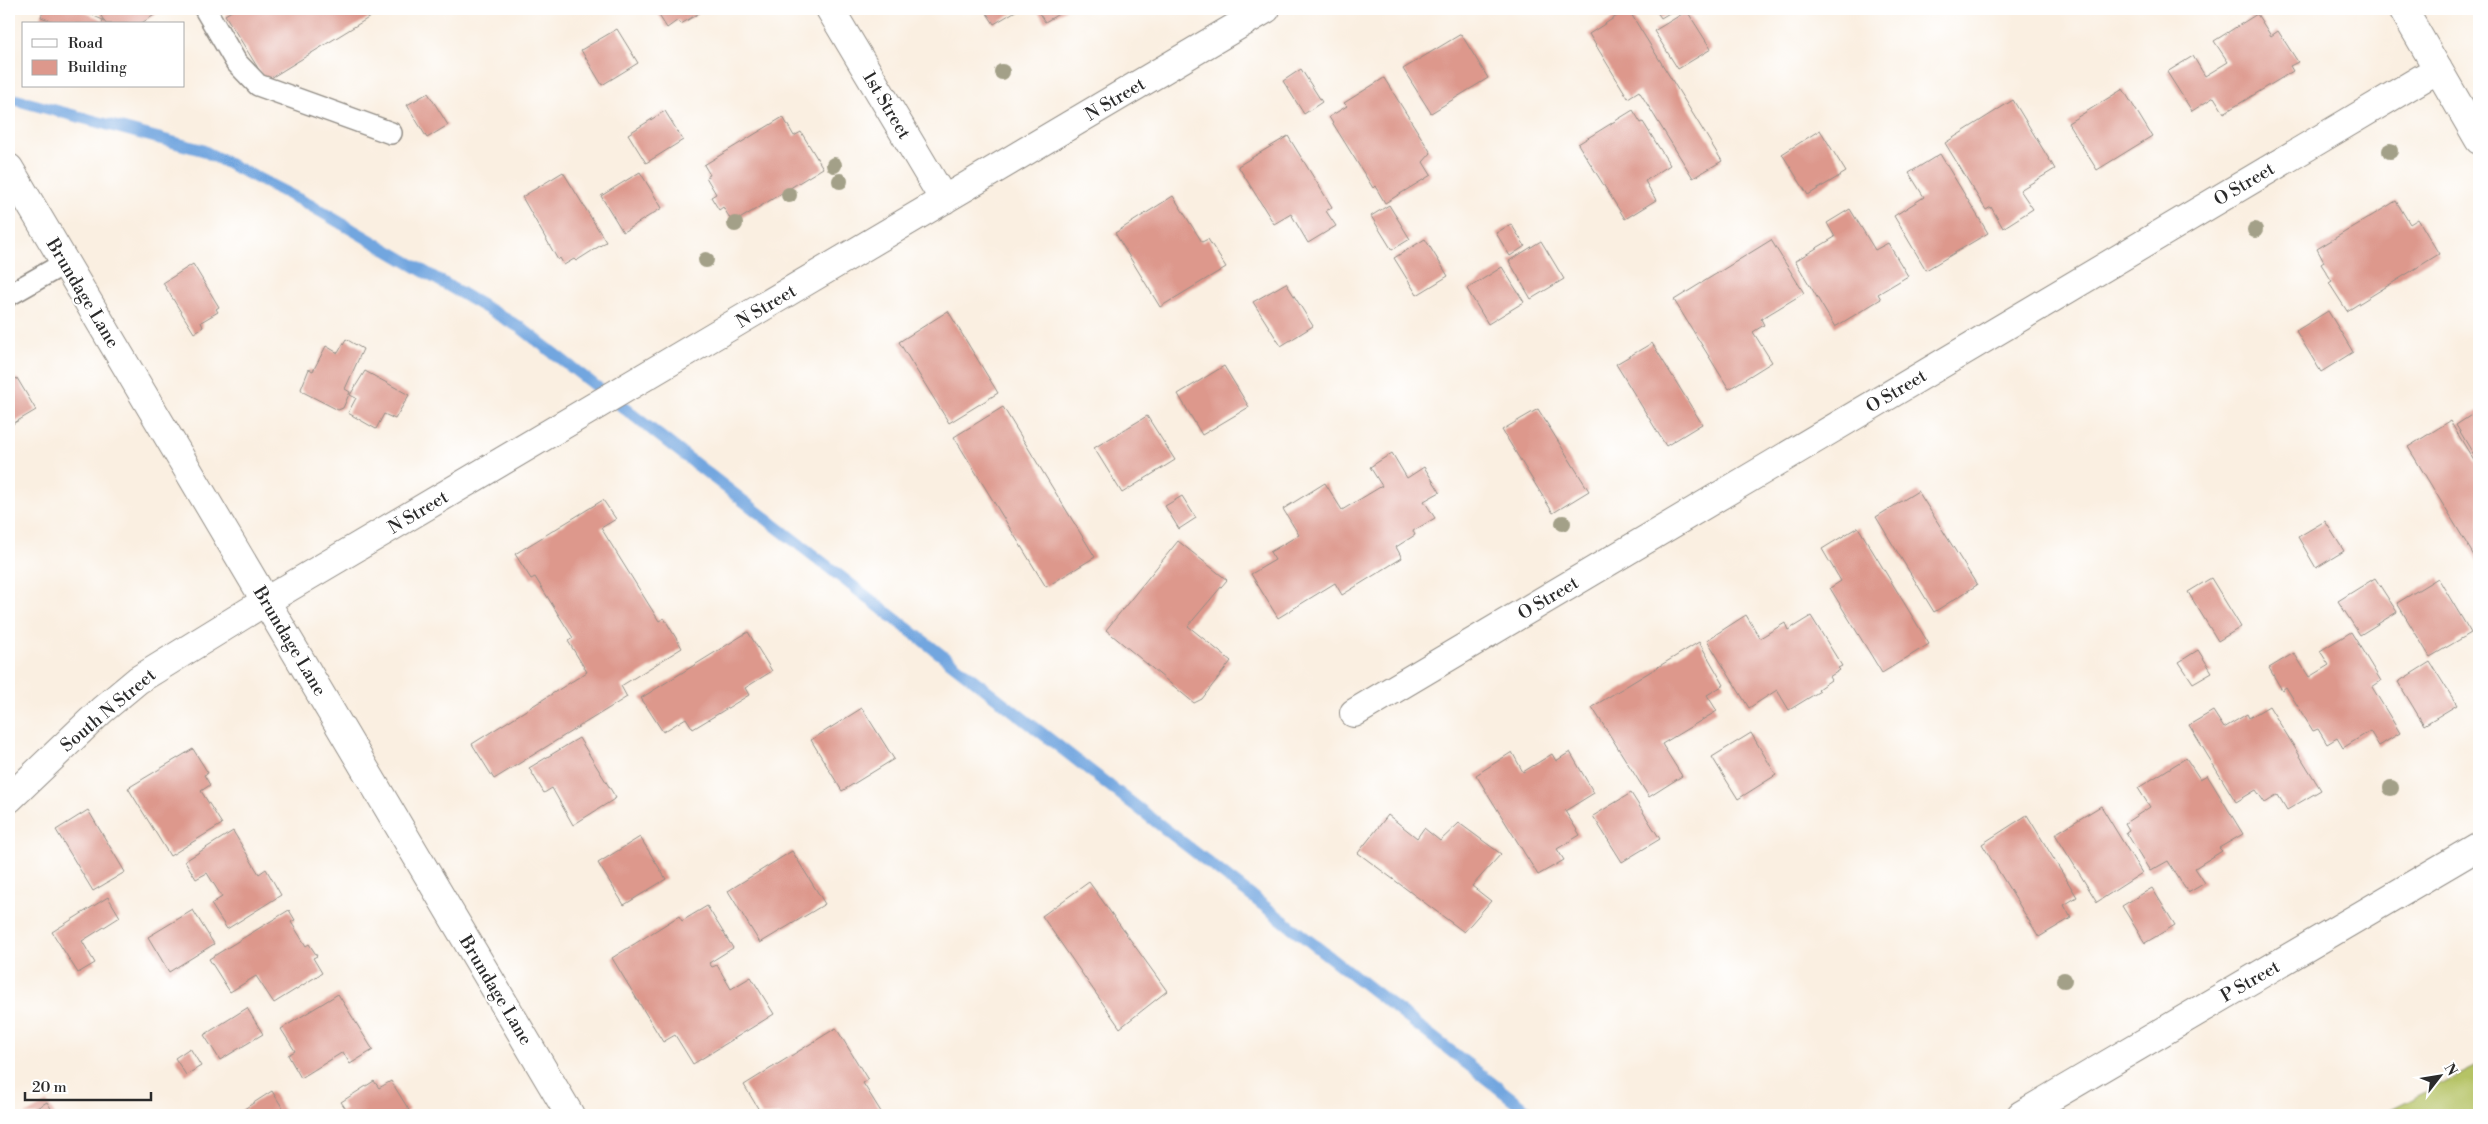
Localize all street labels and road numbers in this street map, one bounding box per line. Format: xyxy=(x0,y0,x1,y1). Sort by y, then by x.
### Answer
street label: 1st Street xyxy=(857,67,916,144)
street label: N Street xyxy=(1081,72,1150,126)
street label: O Street xyxy=(2210,157,2279,211)
street label: Brundage Lane xyxy=(40,233,124,352)
street label: N Street xyxy=(732,279,801,333)
street label: O Street xyxy=(1862,364,1931,418)
street label: N Street xyxy=(384,485,453,539)
street label: O Street xyxy=(1514,571,1583,625)
street label: Brundage Lane xyxy=(247,581,331,700)
street label: South N Street xyxy=(56,663,161,757)
street label: Brundage Lane xyxy=(453,930,537,1049)
street label: P Street xyxy=(2216,955,2285,1008)

